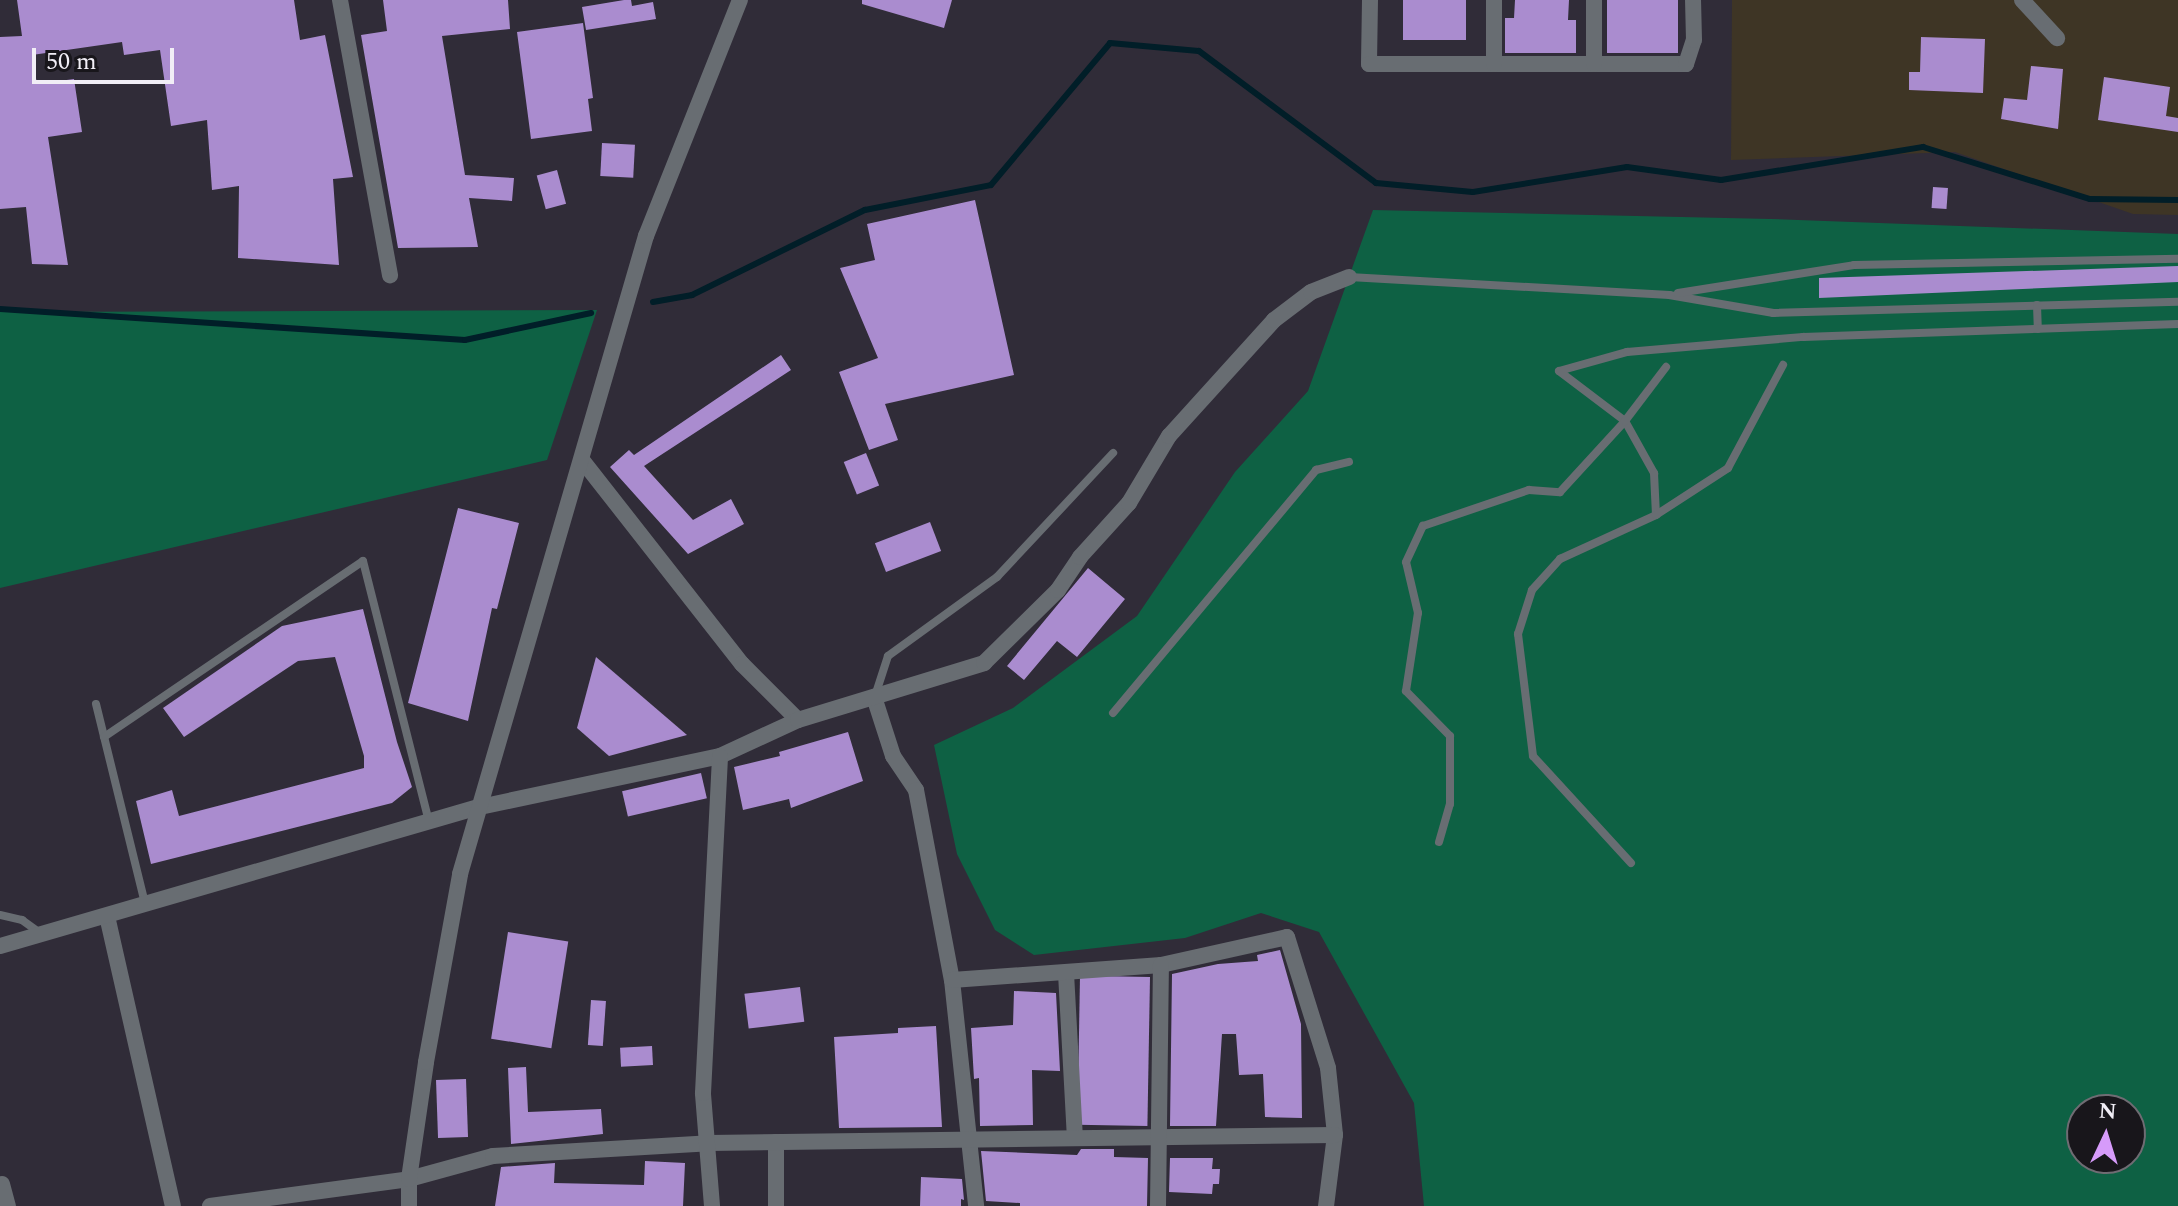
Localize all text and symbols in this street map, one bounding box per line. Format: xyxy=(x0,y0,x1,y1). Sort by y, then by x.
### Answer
scale bar xyxy=(36,32,178,82)
text: 50 m xyxy=(46,44,97,80)
north arrow xyxy=(2066,1094,2146,1174)
text: N xyxy=(2097,1094,2118,1129)

